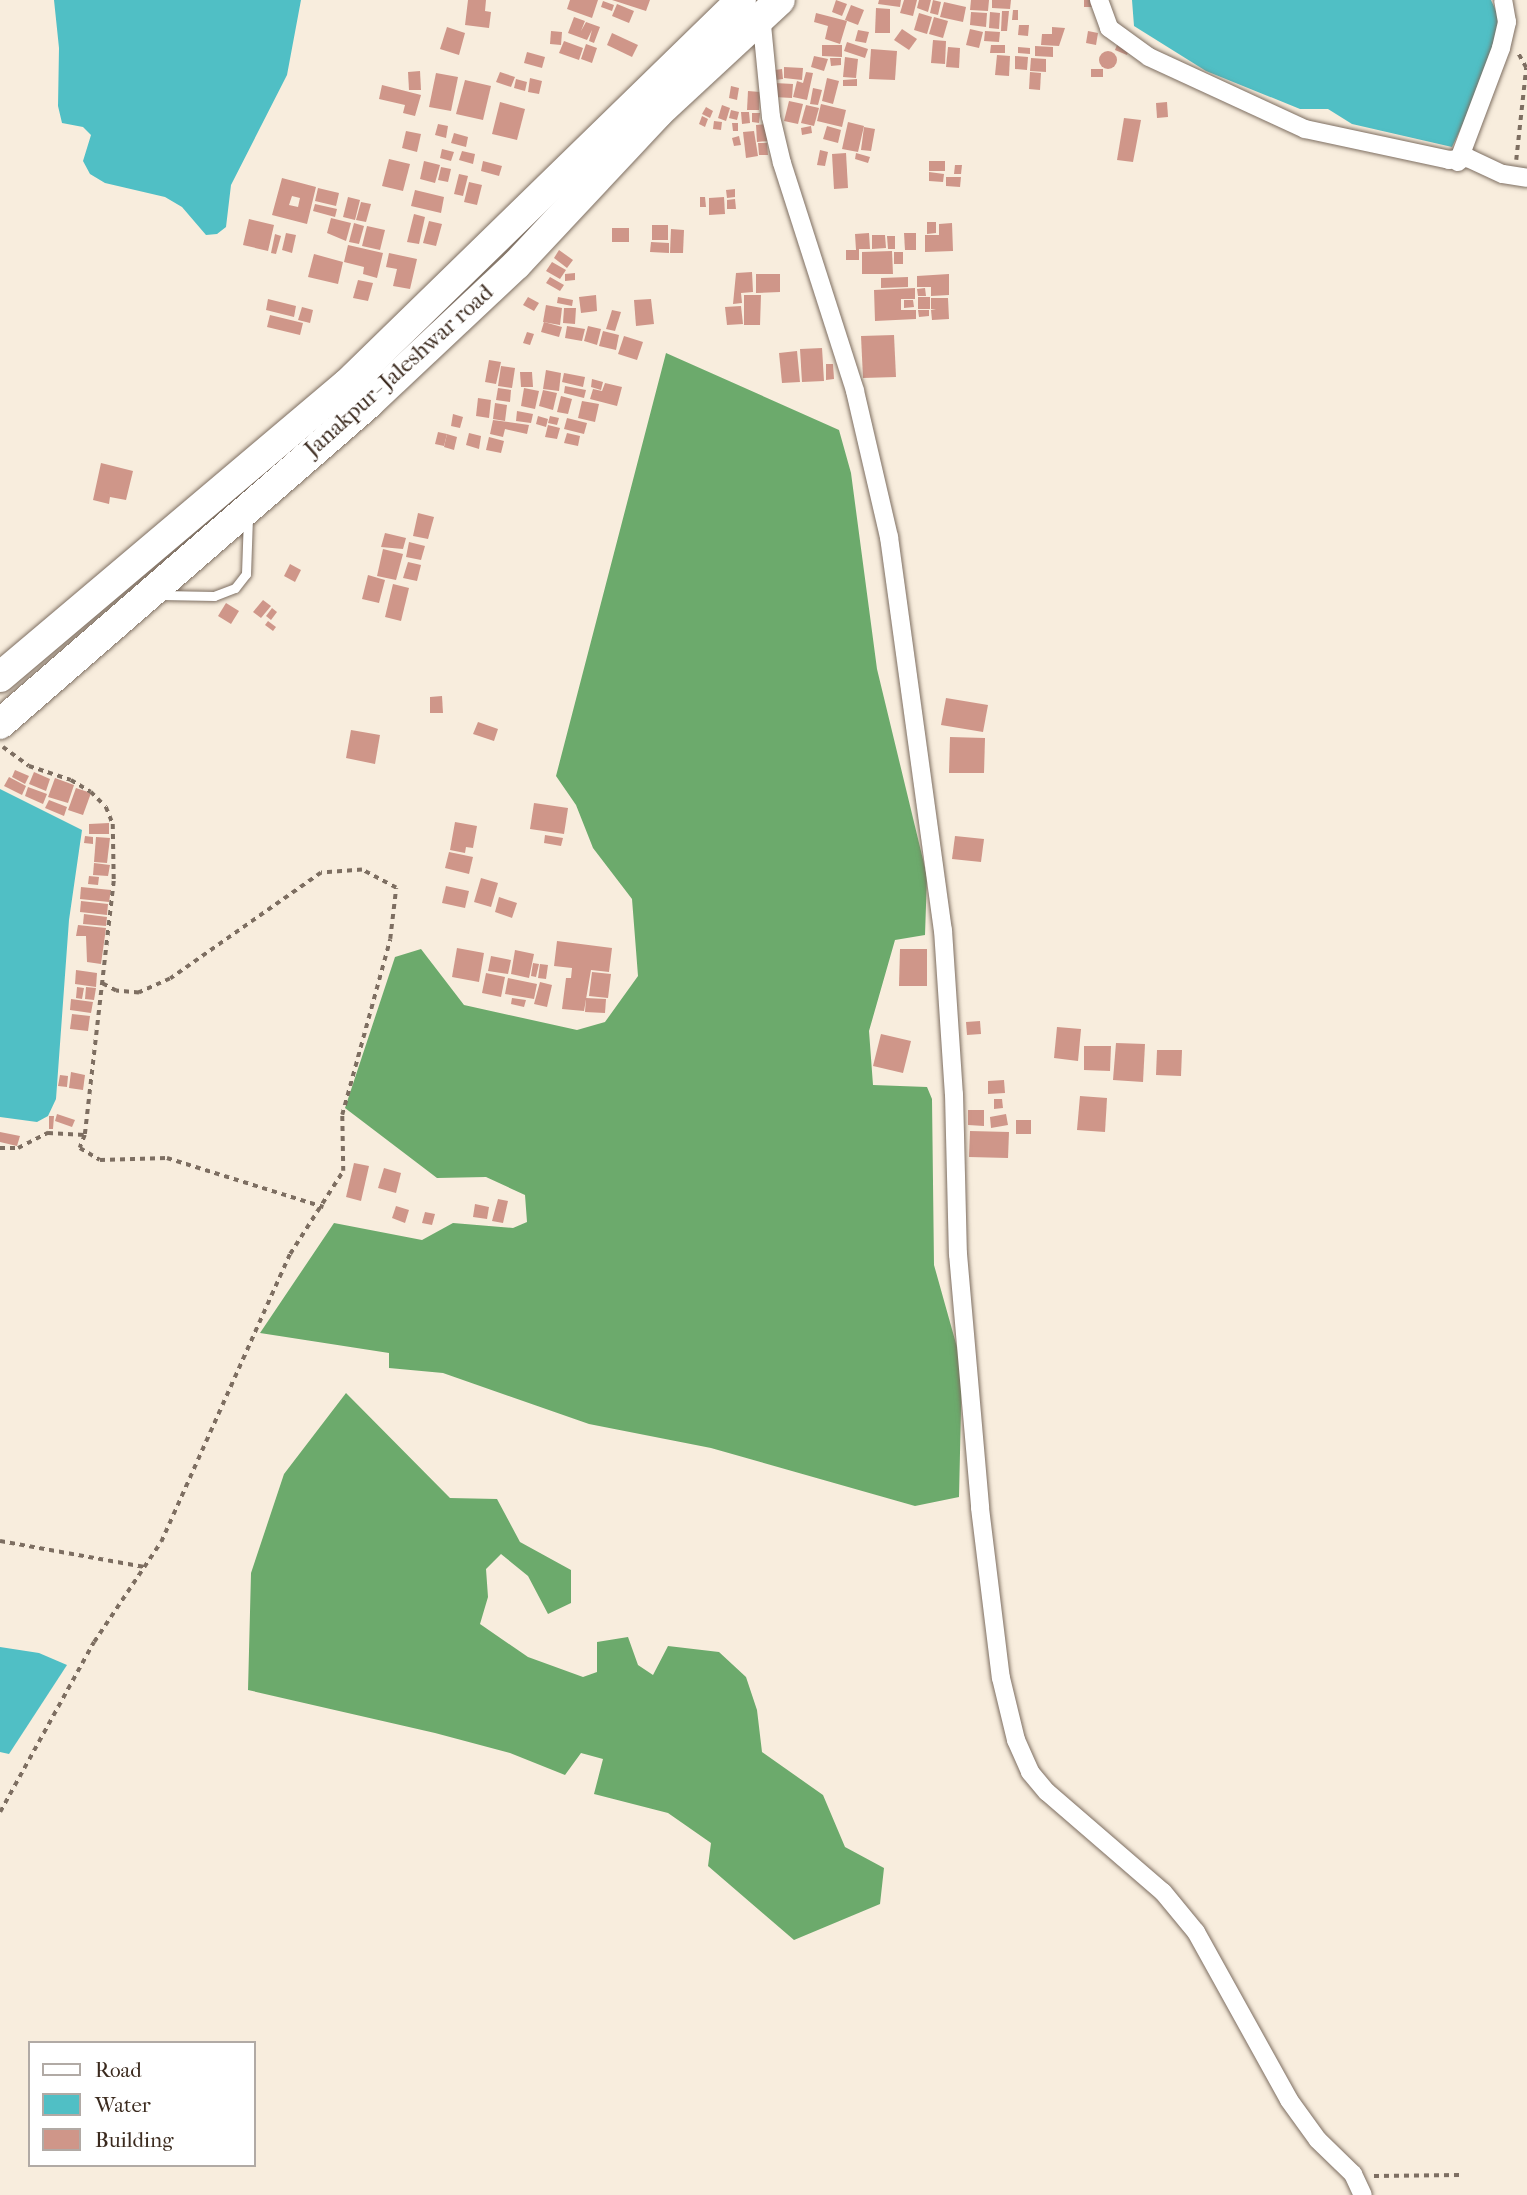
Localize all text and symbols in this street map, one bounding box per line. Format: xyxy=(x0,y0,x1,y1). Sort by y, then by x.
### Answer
street label: Janakpur- Jaleshwar road xyxy=(299,279,499,463)
legend xyxy=(28,2041,256,2167)
text: Road xyxy=(95,2058,142,2082)
text: Water xyxy=(95,2093,151,2117)
text: Building xyxy=(95,2128,173,2152)

